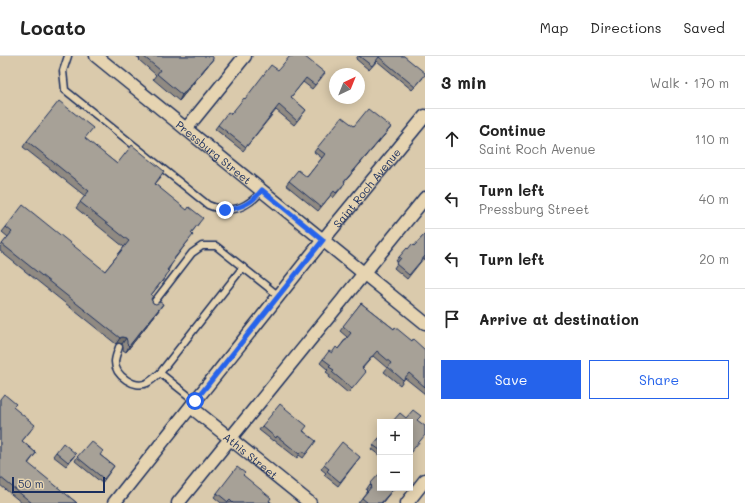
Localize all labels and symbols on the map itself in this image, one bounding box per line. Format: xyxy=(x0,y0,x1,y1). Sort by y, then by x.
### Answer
north arrow xyxy=(329,68,365,104)
street label: Pressburg Street xyxy=(173,117,255,187)
street label: Saint Roch Avenue xyxy=(329,144,404,230)
route end xyxy=(216,201,234,219)
route start xyxy=(186,392,204,410)
street label: Athis Street xyxy=(221,429,281,482)
scale bar xyxy=(12,475,105,494)

